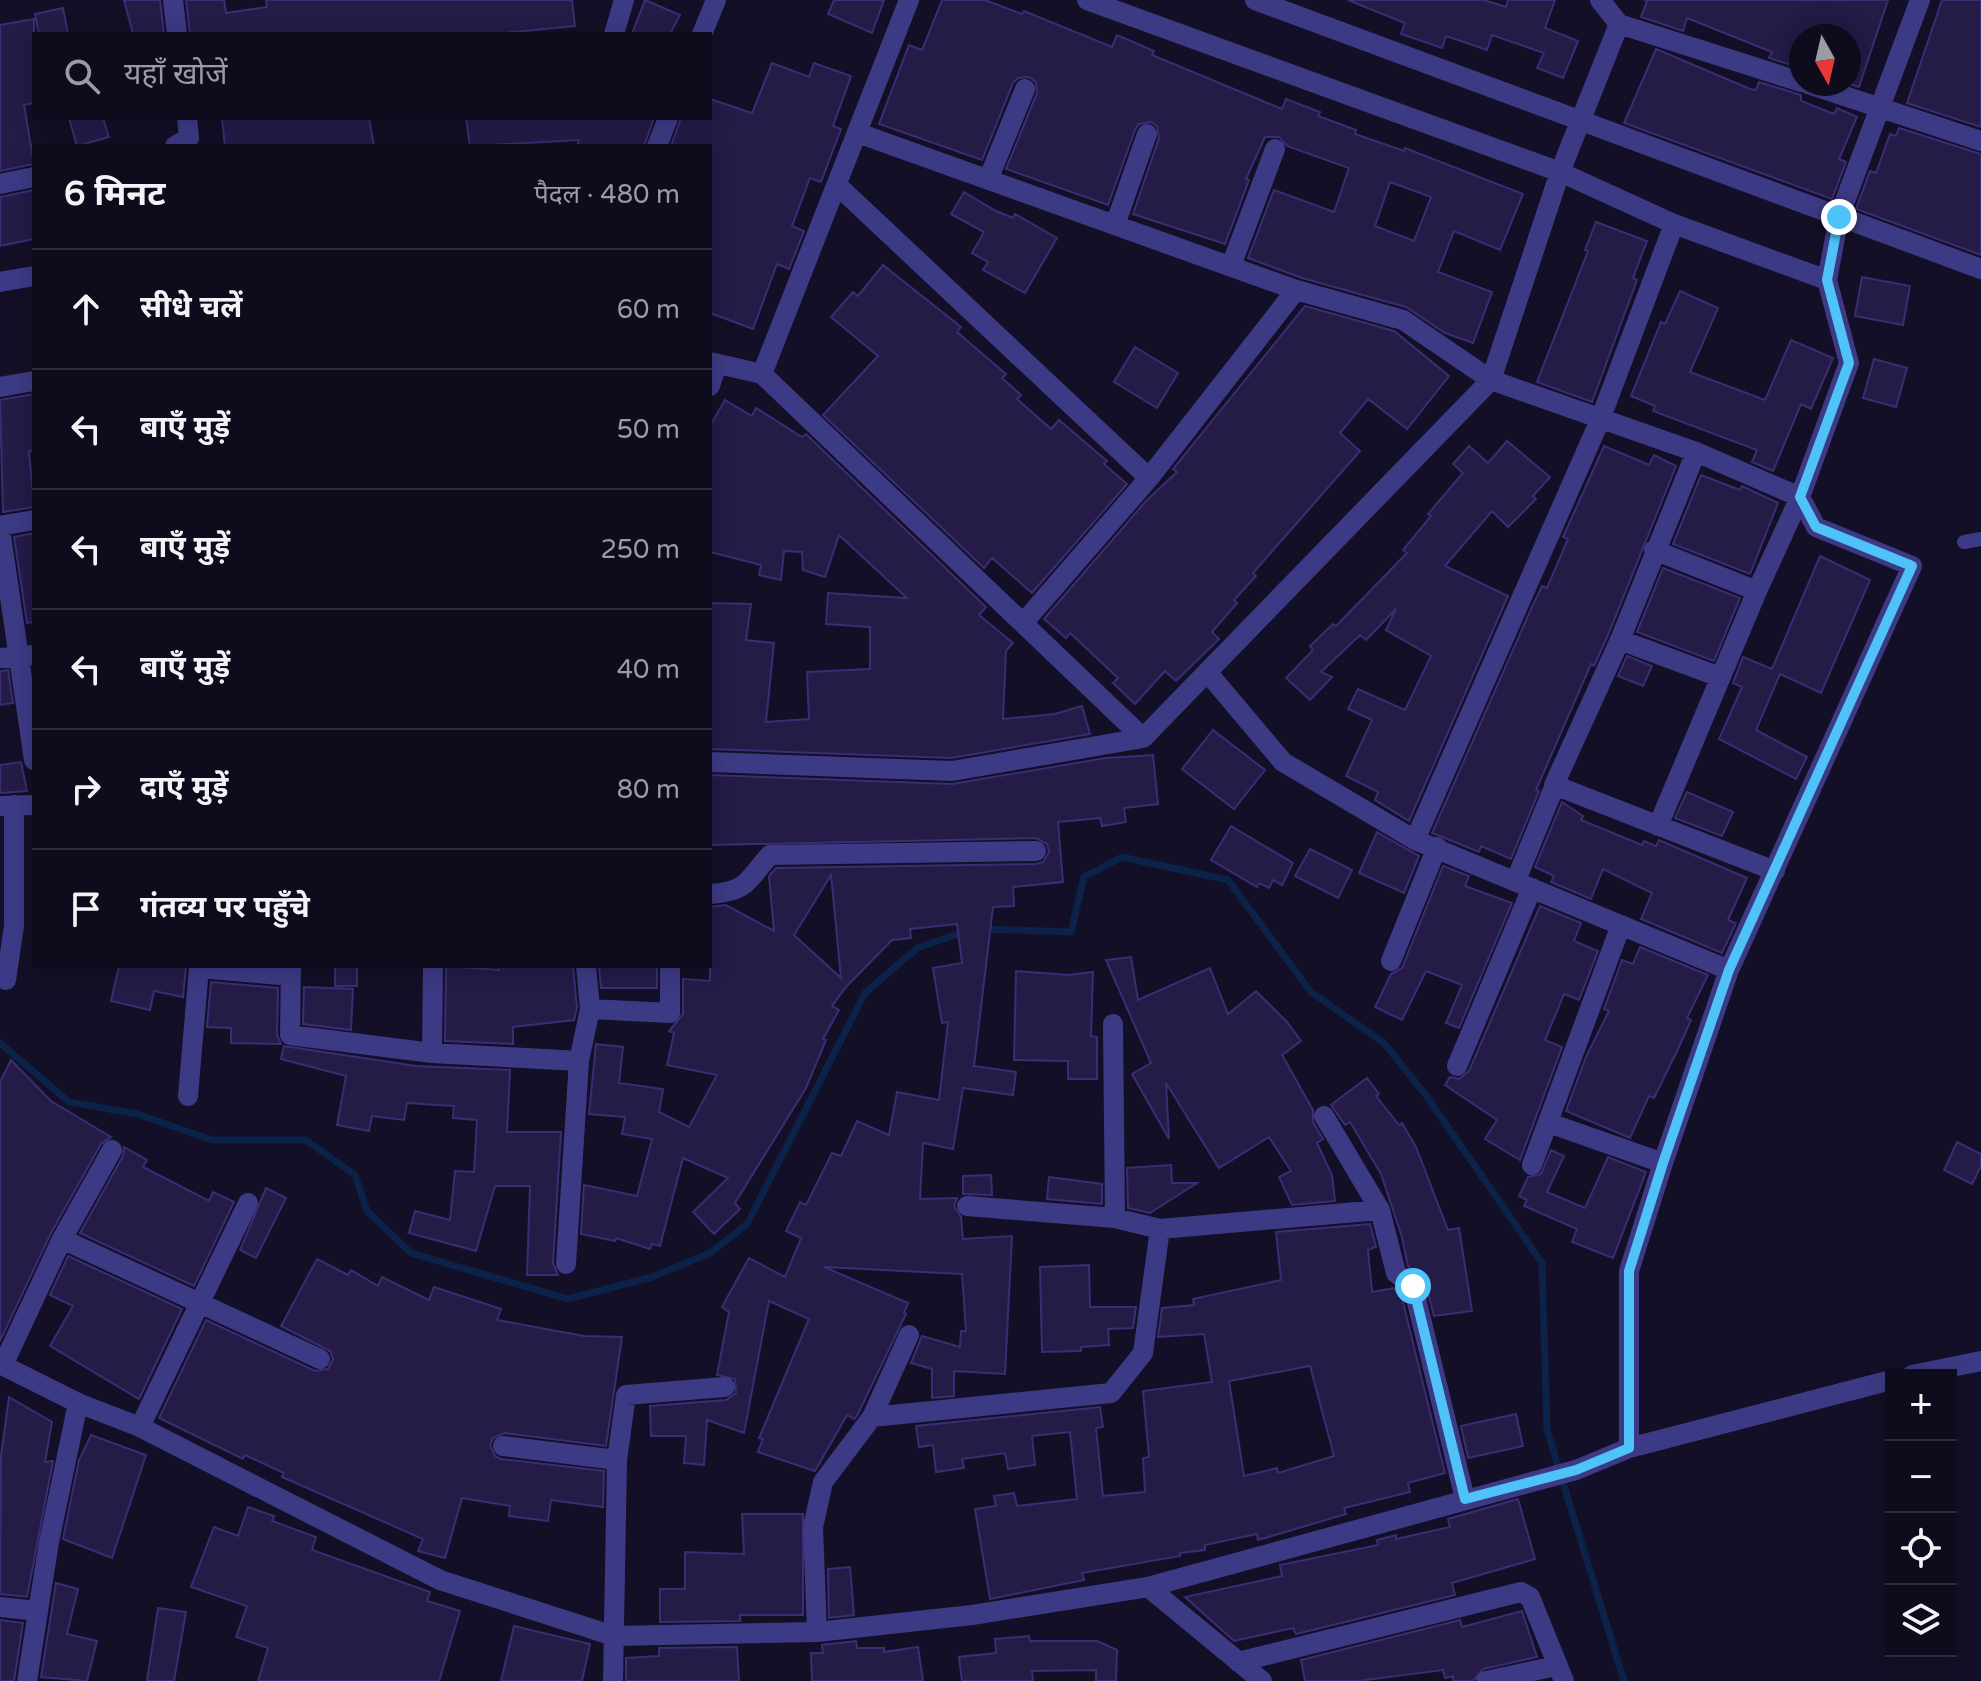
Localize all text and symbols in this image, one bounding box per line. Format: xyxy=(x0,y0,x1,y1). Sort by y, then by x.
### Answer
north arrow xyxy=(1789,24,1861,96)
search box xyxy=(32,32,712,120)
icon: search xyxy=(60,54,104,98)
text: यहाँ खोजें xyxy=(124,56,227,93)
text: 6 मिनट xyxy=(64,174,166,215)
text: पैदल · 480 m xyxy=(534,179,680,210)
route end xyxy=(1821,199,1857,235)
icon: ahead xyxy=(64,287,108,331)
text: सीधे चलें xyxy=(140,289,242,326)
text: 60 m xyxy=(617,294,680,325)
icon: left xyxy=(64,407,108,451)
text: बाएँ मुड़ें xyxy=(140,409,230,446)
text: 50 m xyxy=(617,414,680,445)
icon: left xyxy=(64,527,108,571)
text: बाएँ मुड़ें xyxy=(140,529,230,566)
text: 250 m xyxy=(600,534,680,565)
icon: left xyxy=(64,647,108,691)
text: बाएँ मुड़ें xyxy=(140,649,230,686)
text: 40 m xyxy=(617,654,680,685)
icon: right xyxy=(64,767,108,811)
text: दाएँ मुड़ें xyxy=(140,769,228,806)
text: 80 m xyxy=(617,774,680,805)
icon: arrive xyxy=(64,887,108,931)
text: गंतव्य पर पहुँचे xyxy=(140,889,310,926)
route start xyxy=(1395,1268,1431,1304)
map controls xyxy=(1885,1369,1957,1657)
button: + xyxy=(1885,1369,1957,1441)
button: − xyxy=(1885,1441,1957,1513)
button: locate xyxy=(1885,1513,1957,1585)
button: layers xyxy=(1885,1585,1957,1657)

